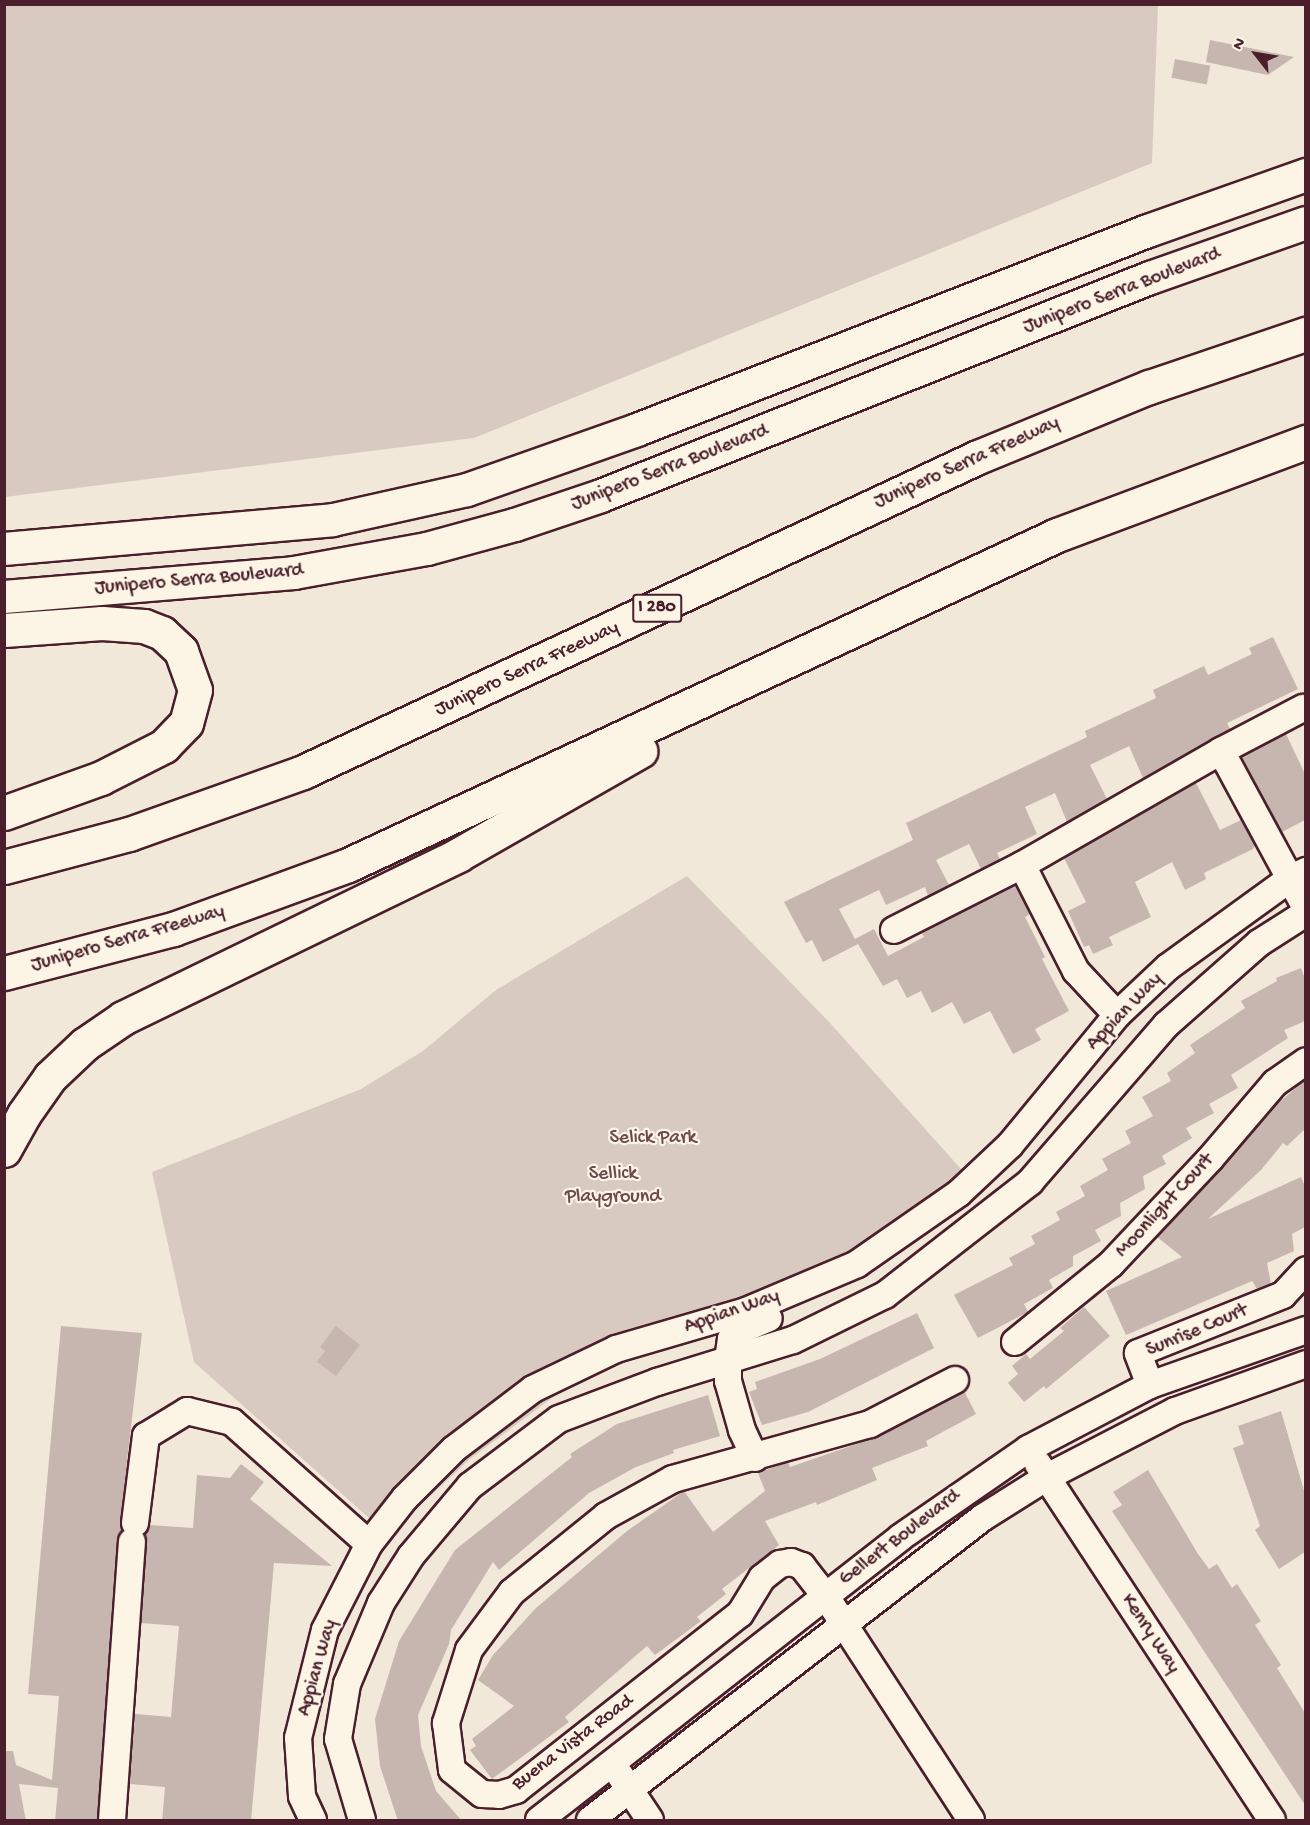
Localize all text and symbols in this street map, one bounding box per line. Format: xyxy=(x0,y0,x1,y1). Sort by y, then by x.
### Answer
north arrow xyxy=(1226,24,1286,84)
text: N xyxy=(1229,35,1251,54)
street label: Junipero Serra Boulevard xyxy=(1020,242,1224,340)
street label: Junipero Serra Freeway xyxy=(871,411,1063,515)
street label: Junipero Serra Boulevard xyxy=(568,419,772,517)
street label: Junipero Serra Boulevard xyxy=(94,559,304,601)
road number: I 280 xyxy=(632,593,682,623)
street label: Junipero Serra Freeway xyxy=(431,616,623,722)
street label: Junipero Serra Freeway xyxy=(28,900,228,978)
street label: Appian Way xyxy=(1082,968,1168,1056)
park label: Selick Park xyxy=(610,1126,696,1150)
street label: Moonlight Court xyxy=(1111,1149,1219,1263)
park label: Sellick Playground xyxy=(565,1162,661,1209)
street label: Appian Way xyxy=(681,1285,783,1339)
street label: Sunrise Court xyxy=(1143,1299,1251,1363)
street label: Gellert Boulevard xyxy=(835,1485,965,1591)
street label: Kenry Way xyxy=(1115,1590,1185,1678)
street label: Appian Way xyxy=(293,1617,343,1719)
street label: Buena Vista Road xyxy=(508,1690,638,1796)

